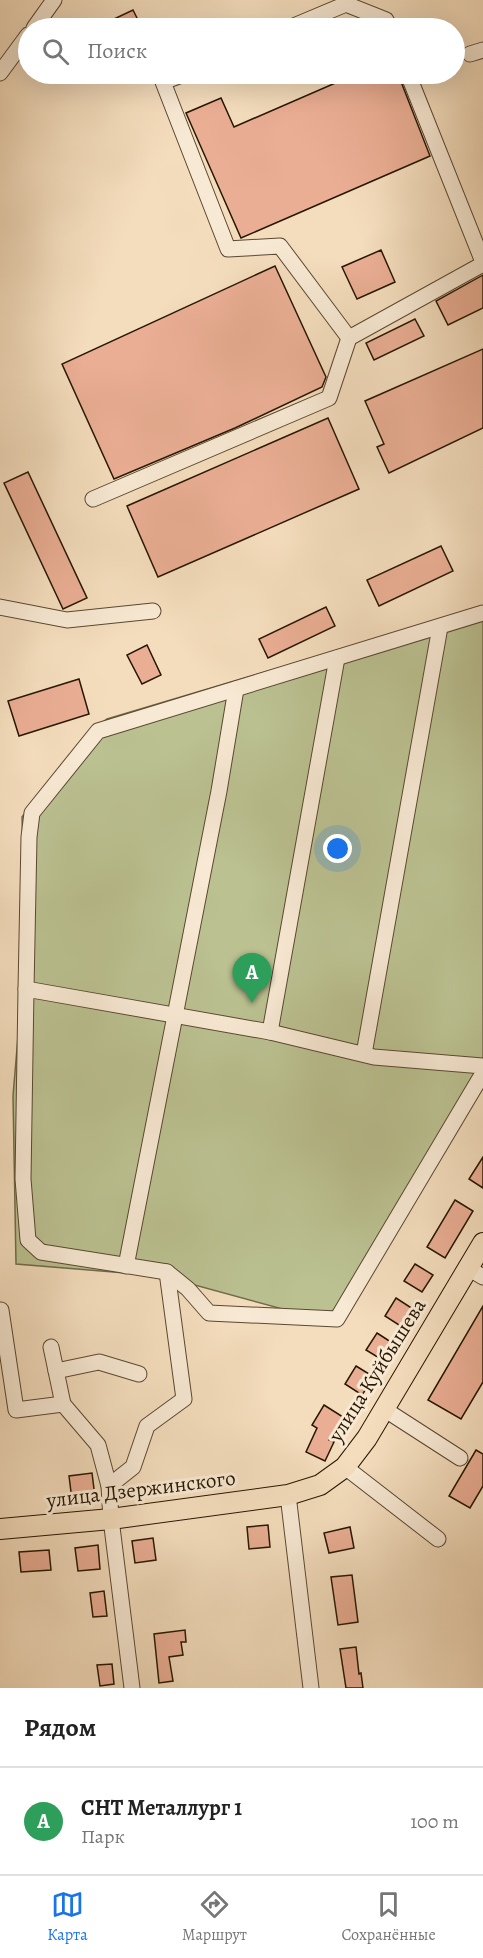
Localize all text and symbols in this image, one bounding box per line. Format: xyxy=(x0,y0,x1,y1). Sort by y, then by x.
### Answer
search box xyxy=(18,18,465,84)
icon: search xyxy=(39,35,72,68)
text: Поиск xyxy=(87,36,147,66)
your location xyxy=(323,834,352,863)
pin: A xyxy=(232,954,272,1003)
street label: улица Куйбышева xyxy=(321,1293,432,1448)
street label: улица Дзержинского xyxy=(44,1464,237,1515)
text: Рядом xyxy=(24,1710,96,1745)
text: СНТ Металлург 1 xyxy=(81,1793,242,1823)
text: A xyxy=(37,1808,50,1835)
text: 100 m xyxy=(410,1808,459,1835)
text: Парк xyxy=(81,1823,125,1850)
tab: Карта xyxy=(47,1888,88,1946)
tab: Маршрут xyxy=(182,1888,247,1946)
tab: Сохранённые xyxy=(341,1888,436,1946)

